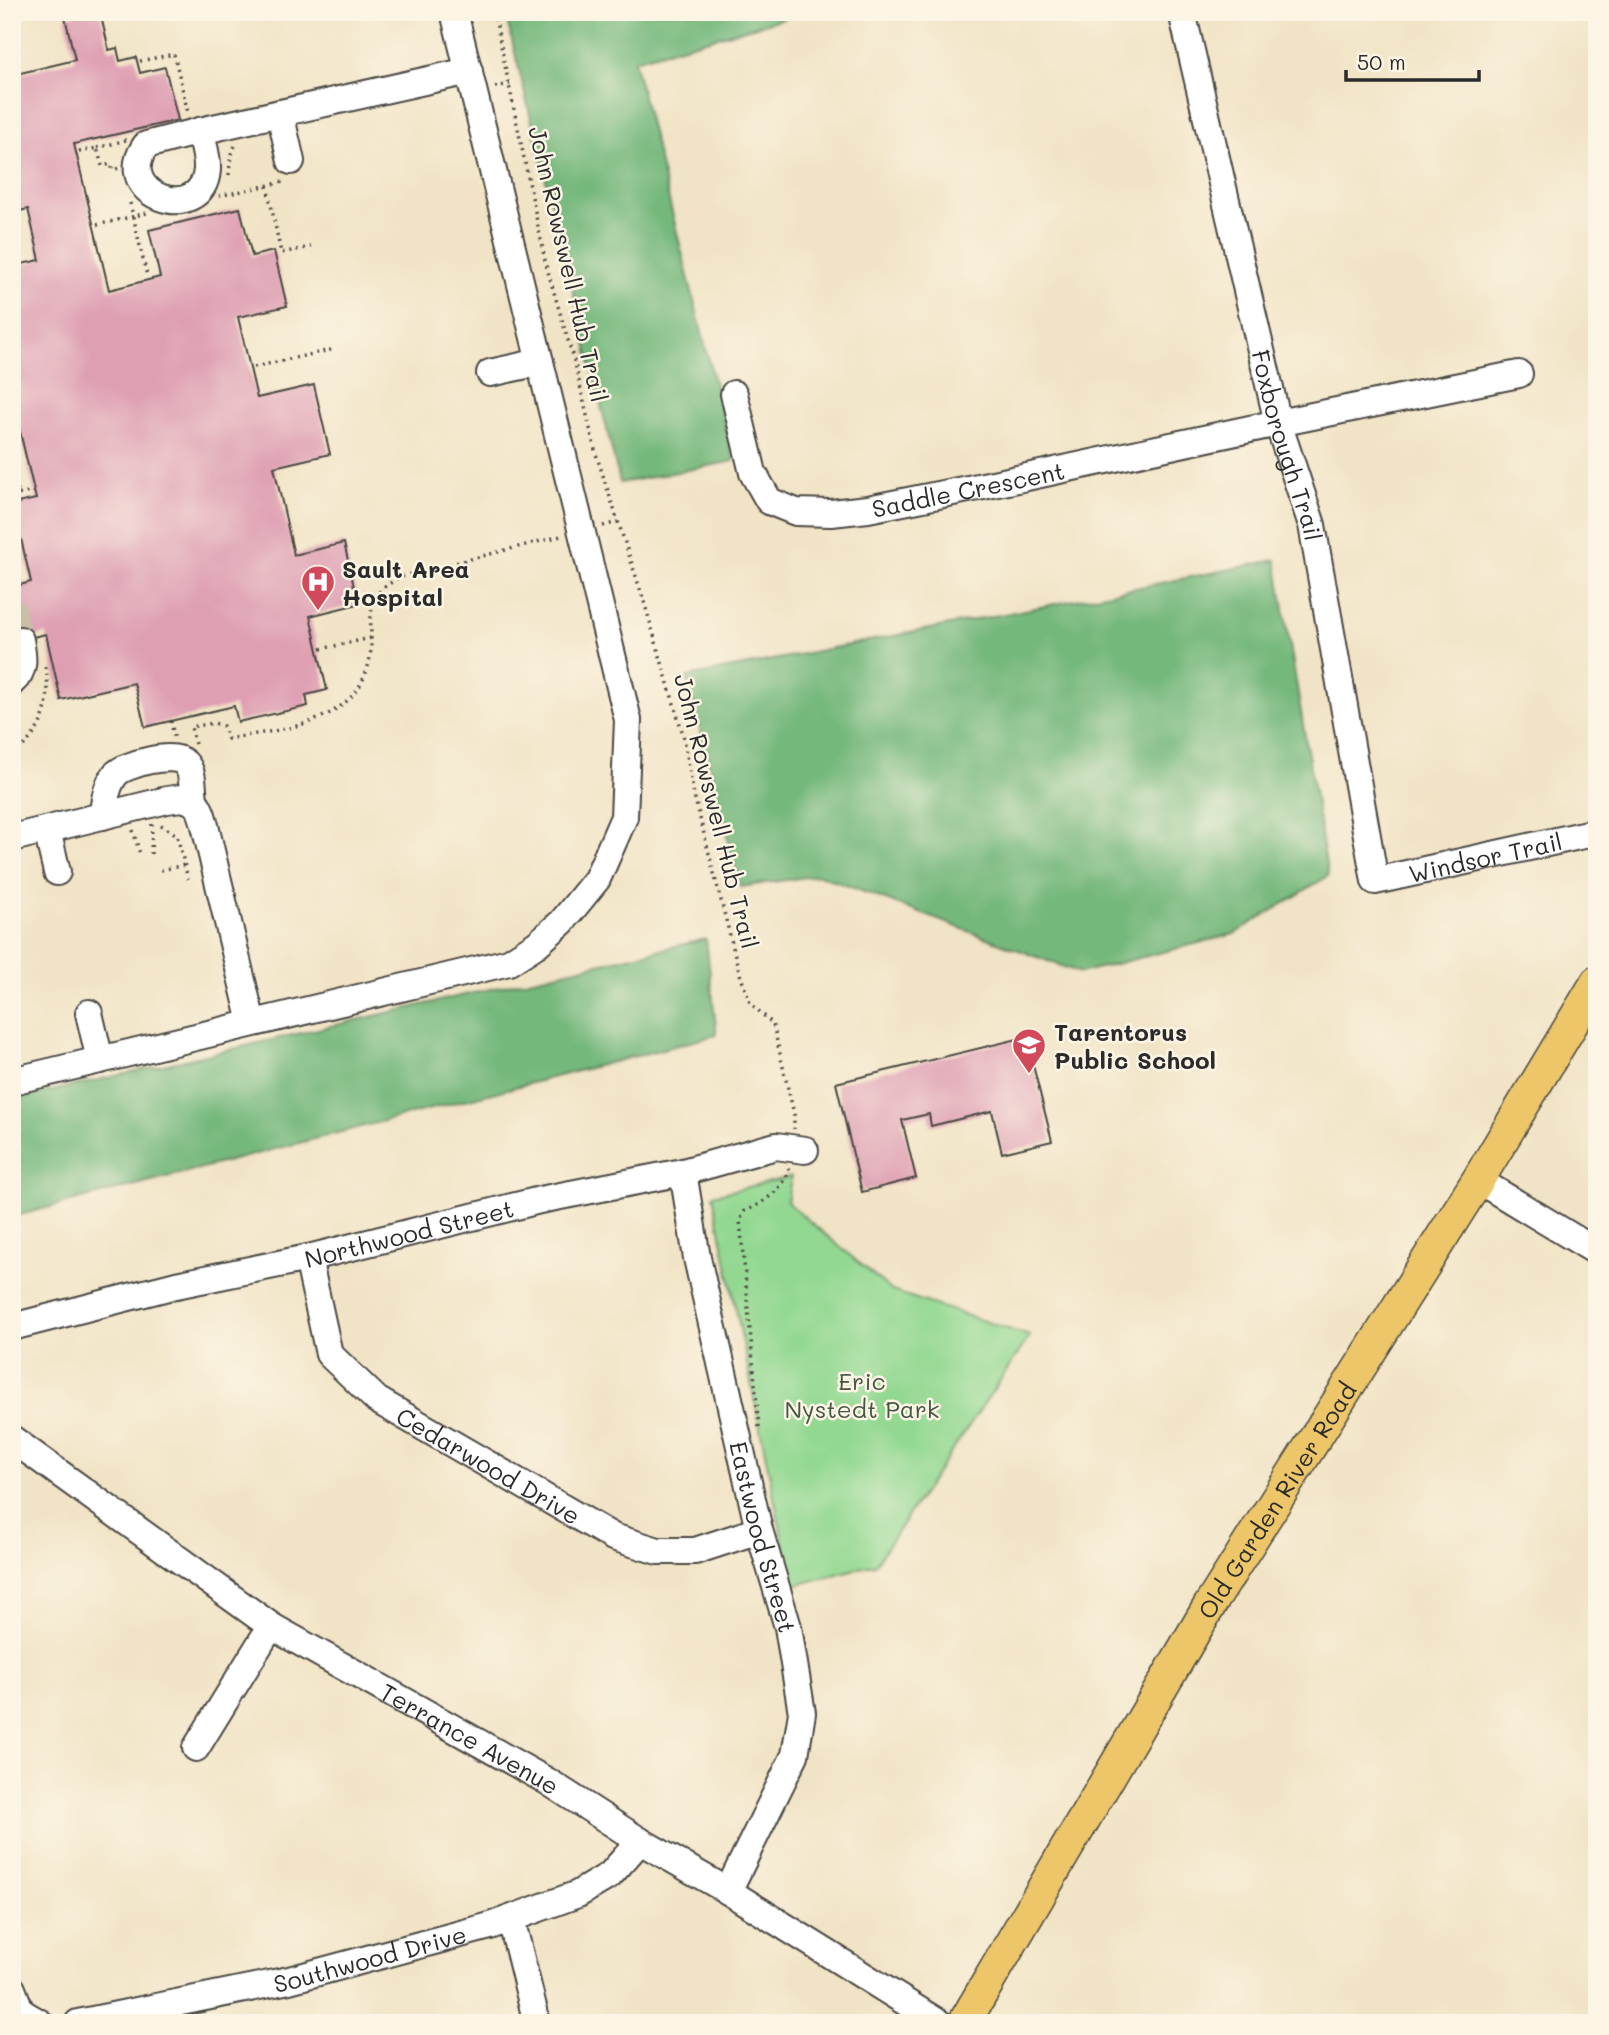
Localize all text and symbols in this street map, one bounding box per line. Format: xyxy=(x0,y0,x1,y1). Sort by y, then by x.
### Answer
scale bar xyxy=(1346,38,1480,82)
text: 50 m xyxy=(1357,48,1406,75)
street label: John Rowswell Hub Trail xyxy=(522,123,616,405)
street label: Foxborough Trail xyxy=(1246,346,1330,543)
street label: Saddle Crescent xyxy=(869,454,1067,523)
place label: Sault Area Hospital xyxy=(342,553,470,612)
hospital icon: Sault Area Hospital xyxy=(299,563,337,612)
street label: John Rowswell Hub Trail xyxy=(668,670,766,952)
street label: Windsor Trail xyxy=(1406,825,1565,889)
place label: Tarentorus Public School xyxy=(1054,1016,1216,1075)
school or university icon: Tarentorus Public School xyxy=(1010,1026,1048,1075)
street label: Northwood Street xyxy=(301,1192,517,1274)
park label: Eric Nystedt Park xyxy=(784,1365,940,1424)
street label: Old Garden River Road xyxy=(1190,1376,1362,1624)
street label: Cedarwood Drive xyxy=(391,1399,586,1530)
street label: Eastwood Street xyxy=(724,1438,804,1635)
street label: Terrance Avenue xyxy=(375,1675,566,1801)
street label: Southwood Drive xyxy=(271,1918,470,1998)

